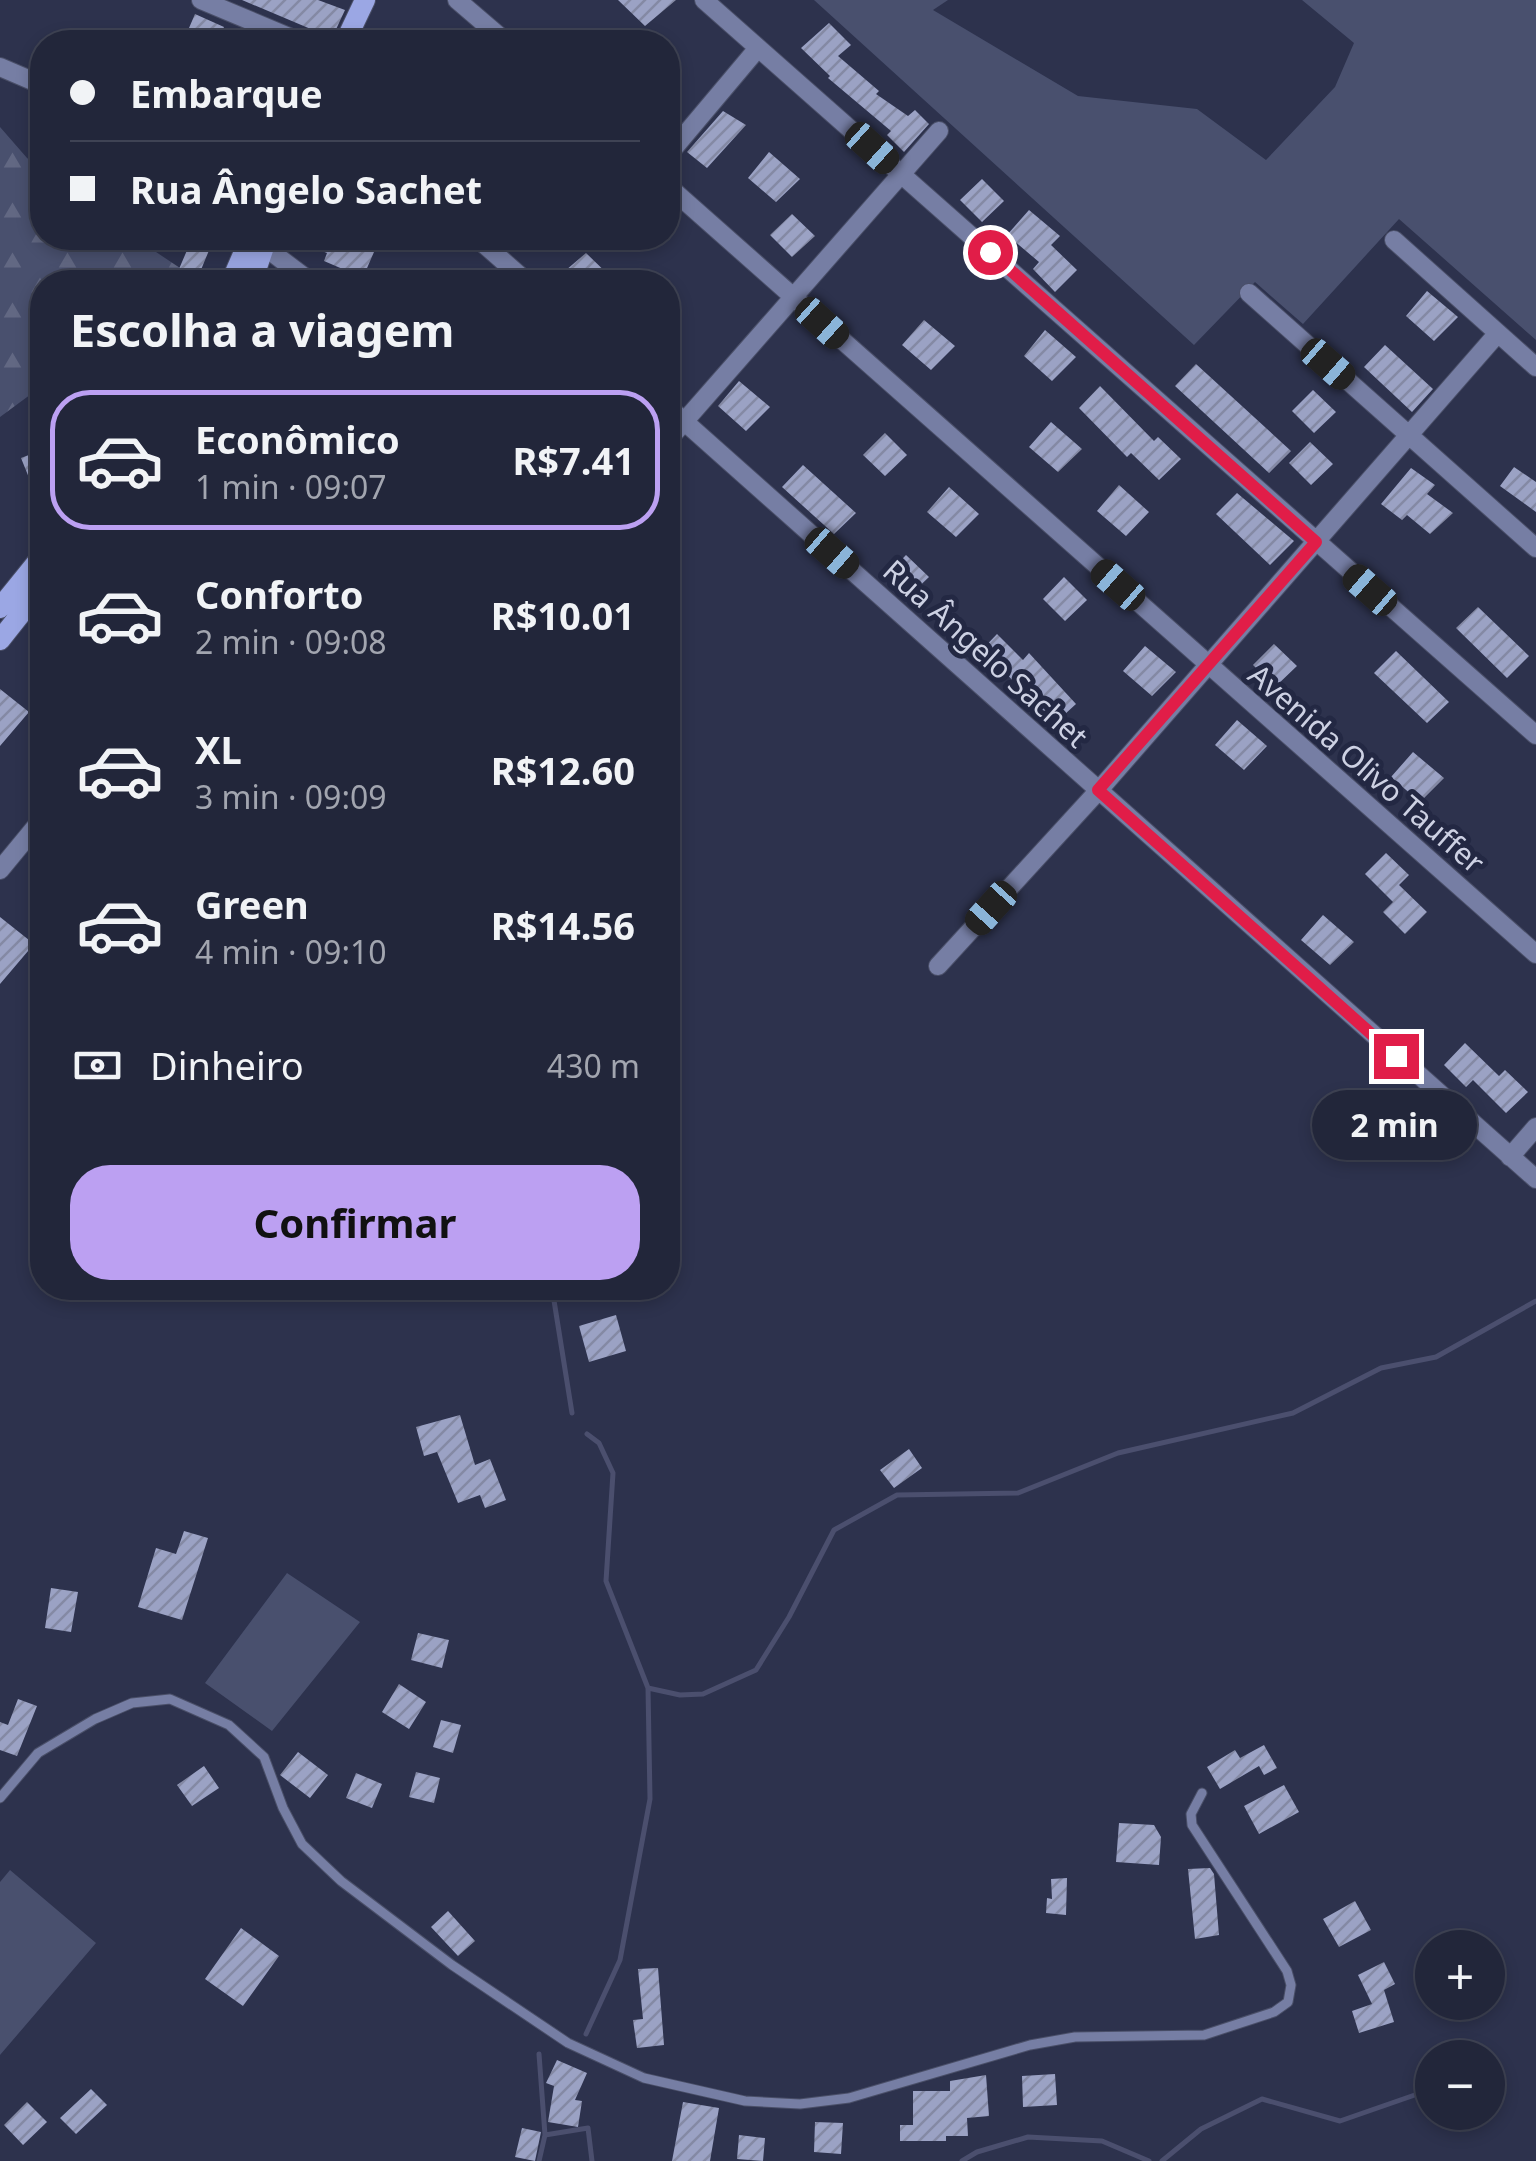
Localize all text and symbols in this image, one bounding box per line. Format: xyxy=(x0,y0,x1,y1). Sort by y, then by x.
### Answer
text: Embarque xyxy=(130,67,323,119)
car xyxy=(840,117,904,179)
text: Rua Ângelo Sachet xyxy=(130,163,482,215)
route start xyxy=(968,230,1013,275)
car xyxy=(790,292,854,354)
text: Escolha a viagem xyxy=(70,299,454,360)
car xyxy=(1296,333,1360,395)
text: Econômico xyxy=(195,413,400,465)
icon: car xyxy=(75,415,165,505)
text: R$7.41 xyxy=(512,434,635,486)
text: 1 min · 09:07 xyxy=(195,465,387,508)
car xyxy=(800,522,864,584)
street label: Rua Ângelo Sachet xyxy=(875,550,1097,756)
car xyxy=(1086,554,1150,616)
car xyxy=(1338,559,1402,621)
text: Conforto xyxy=(195,568,364,620)
icon: car xyxy=(75,570,165,660)
text: R$10.01 xyxy=(491,589,635,641)
text: 2 min · 09:08 xyxy=(195,620,387,663)
street label: Avenida Olivo Tauffer xyxy=(1240,654,1494,882)
text: XL xyxy=(195,723,242,775)
icon: car xyxy=(75,725,165,815)
text: R$12.60 xyxy=(491,744,635,796)
text: 3 min · 09:09 xyxy=(195,775,387,818)
car xyxy=(960,876,1022,940)
text: Green xyxy=(195,878,309,930)
icon: car xyxy=(75,880,165,970)
text: R$14.56 xyxy=(491,899,635,951)
text: 4 min · 09:10 xyxy=(195,930,387,973)
route end xyxy=(1374,1034,1419,1079)
icon: cash xyxy=(70,1038,125,1093)
text: Dinheiro xyxy=(150,1039,304,1091)
text: 430 m xyxy=(547,1044,640,1087)
callout: 2 min xyxy=(1314,1091,1478,1161)
text: 2 min xyxy=(1350,1103,1439,1146)
button: Confirmar xyxy=(70,1165,640,1280)
map controls xyxy=(1415,1930,1505,2130)
button: + xyxy=(1415,1930,1505,2020)
button: − xyxy=(1415,2040,1505,2130)

